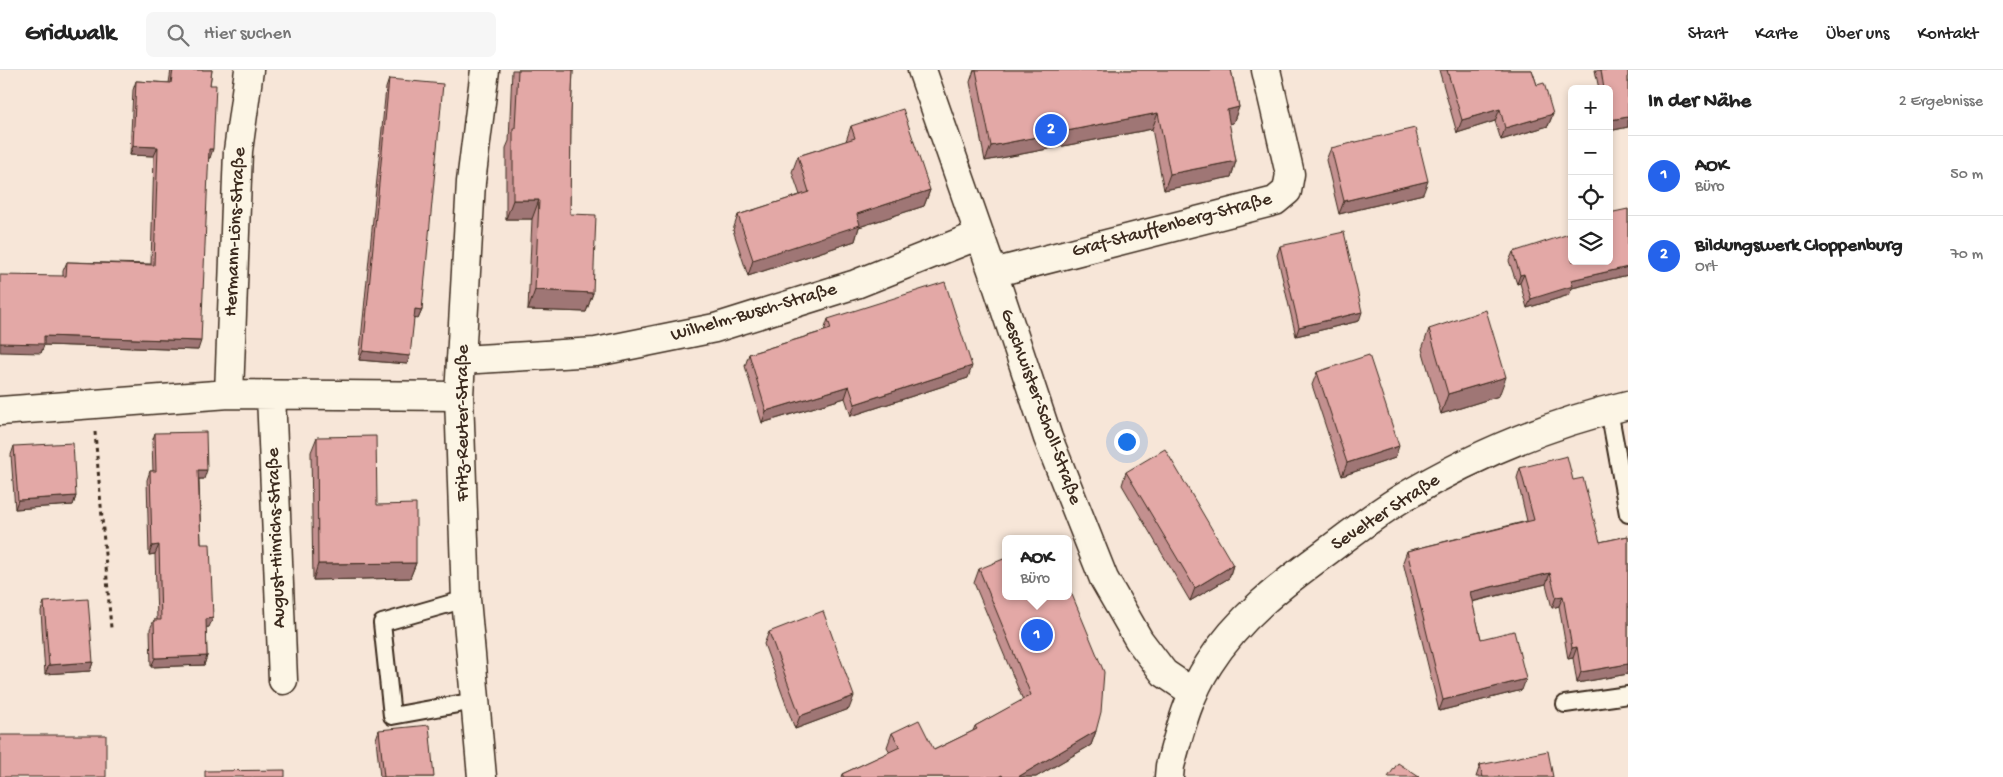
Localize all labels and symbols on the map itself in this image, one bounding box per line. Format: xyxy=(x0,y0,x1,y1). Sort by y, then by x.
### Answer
pin: 2 xyxy=(1035,111,1067,149)
street label: Hermann-Löns-Straße xyxy=(220,147,252,317)
street label: Graf-Stauffenberg-Straße xyxy=(1069,188,1275,264)
street label: Wilhelm-Busch-Straße xyxy=(668,278,840,348)
street label: Geschwister-Scholl-Straße xyxy=(994,306,1086,508)
street label: Fritz-Reuter-Straße xyxy=(452,344,475,502)
your location xyxy=(1114,429,1140,455)
street label: August-Hinrichs-Straße xyxy=(262,447,292,628)
street label: Sevelter Straße xyxy=(1327,469,1445,557)
pin: 1 xyxy=(1021,616,1053,654)

